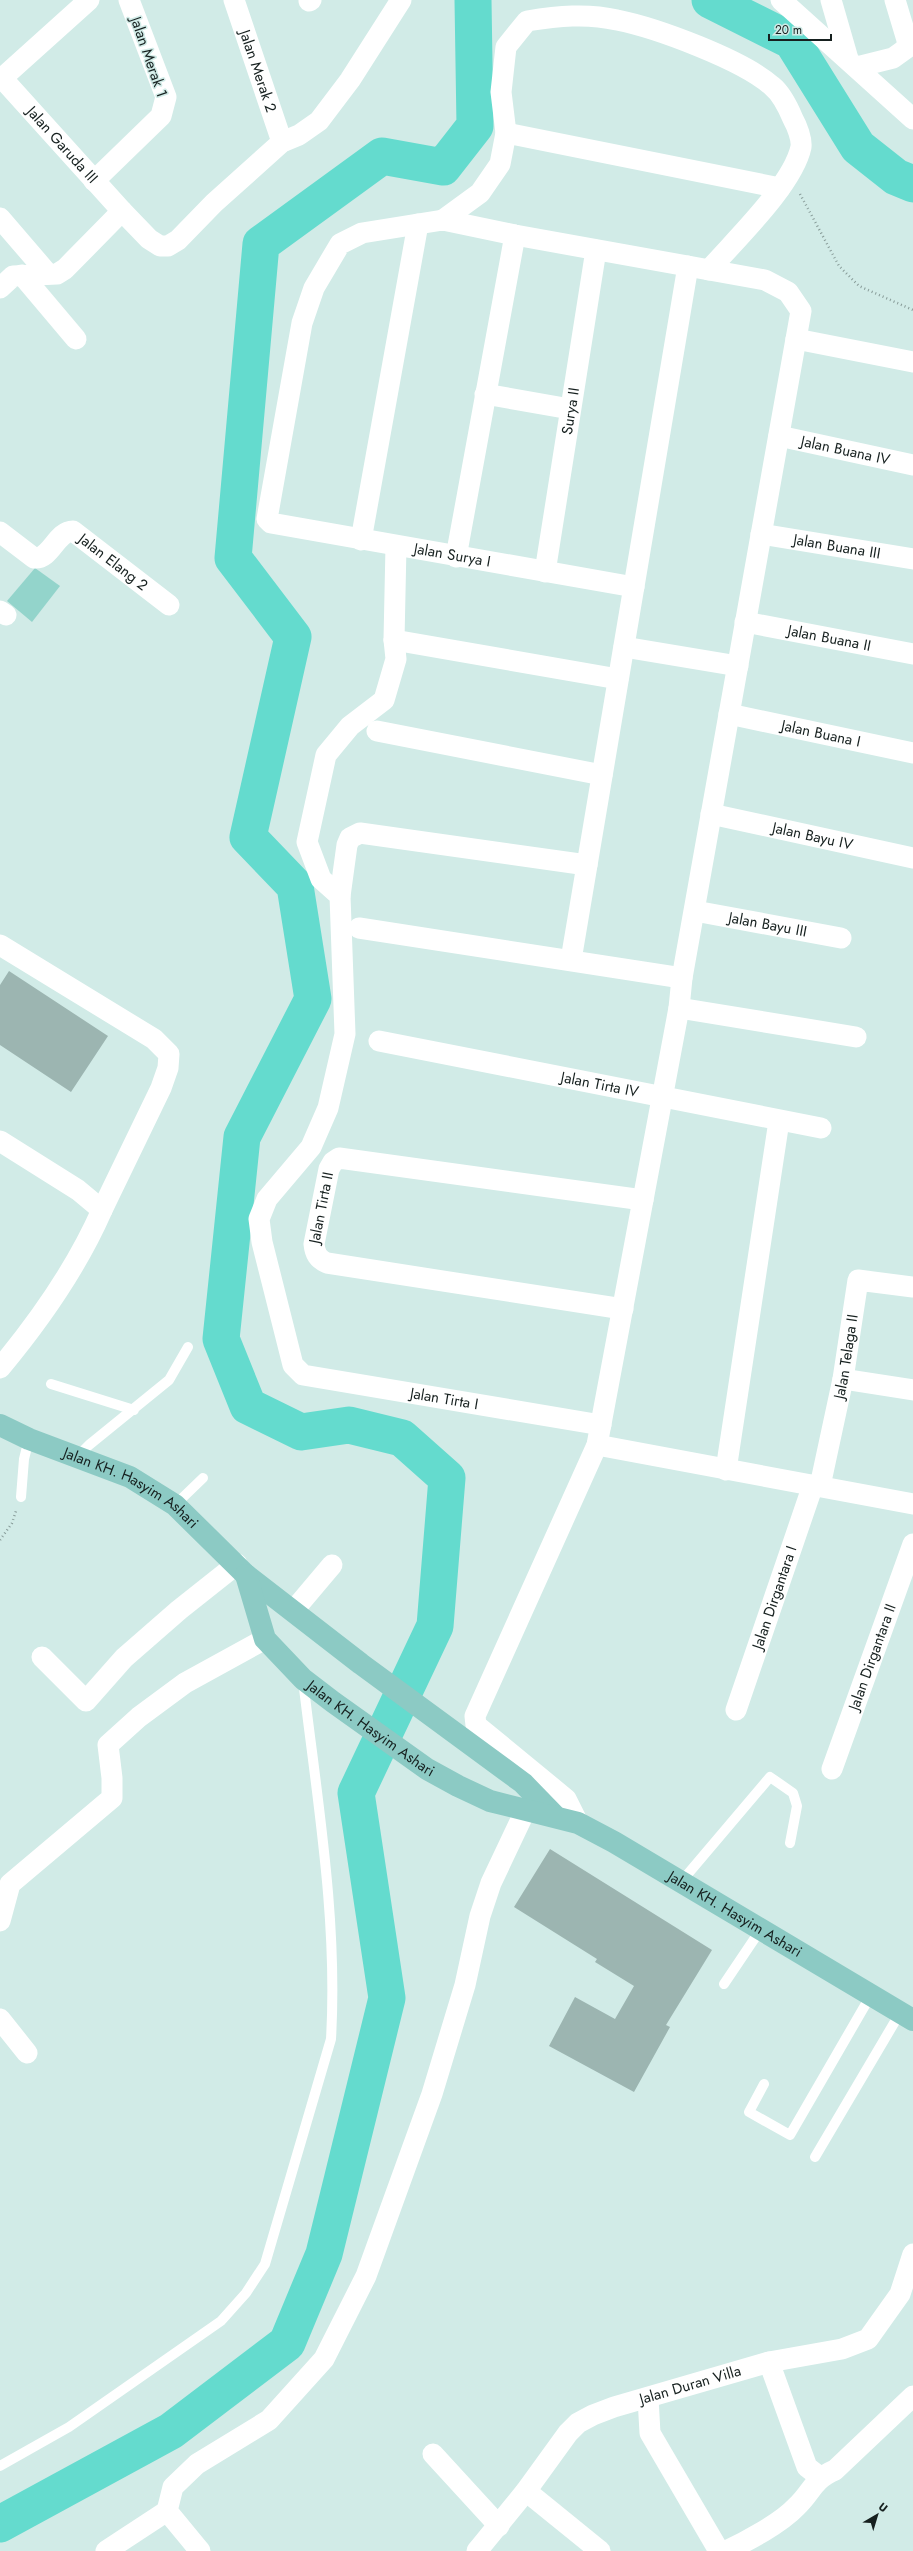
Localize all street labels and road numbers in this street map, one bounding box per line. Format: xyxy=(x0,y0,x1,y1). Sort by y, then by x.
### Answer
street label: Jalan Merak 1 xyxy=(124,12,173,100)
street label: Jalan Merak 2 xyxy=(233,25,282,115)
street label: Jalan Garuda III xyxy=(20,100,103,188)
street label: Surya II xyxy=(556,386,585,436)
street label: Jalan Buana IV xyxy=(797,430,892,471)
street label: Jalan Elang 2 xyxy=(72,527,153,596)
street label: Jalan Buana III xyxy=(790,528,882,564)
street label: Jalan Surya I xyxy=(410,537,492,573)
street label: Jalan Buana II xyxy=(784,619,873,657)
street label: Jalan Buana I xyxy=(777,714,863,753)
street label: Jalan Bayu IV xyxy=(768,816,855,856)
street label: Jalan Bayu III xyxy=(725,906,809,943)
street label: Jalan Tirta IV xyxy=(557,1066,641,1103)
street label: Jalan Tirta II xyxy=(303,1170,339,1247)
street label: Jalan Telaga II xyxy=(828,1313,864,1403)
street label: Jalan Tirta I xyxy=(406,1382,480,1415)
street label: Jalan KH. Hasyim Ashari xyxy=(58,1441,204,1533)
street label: Jalan Dirgantara I xyxy=(746,1543,802,1654)
street label: Jalan Dirgantara II xyxy=(842,1601,902,1715)
street label: Jalan KH. Hasyim Ashari xyxy=(301,1674,439,1782)
street label: Jalan KH. Hasyim Ashari xyxy=(662,1864,806,1963)
street label: Jalan Duran Villa xyxy=(635,2360,744,2411)

